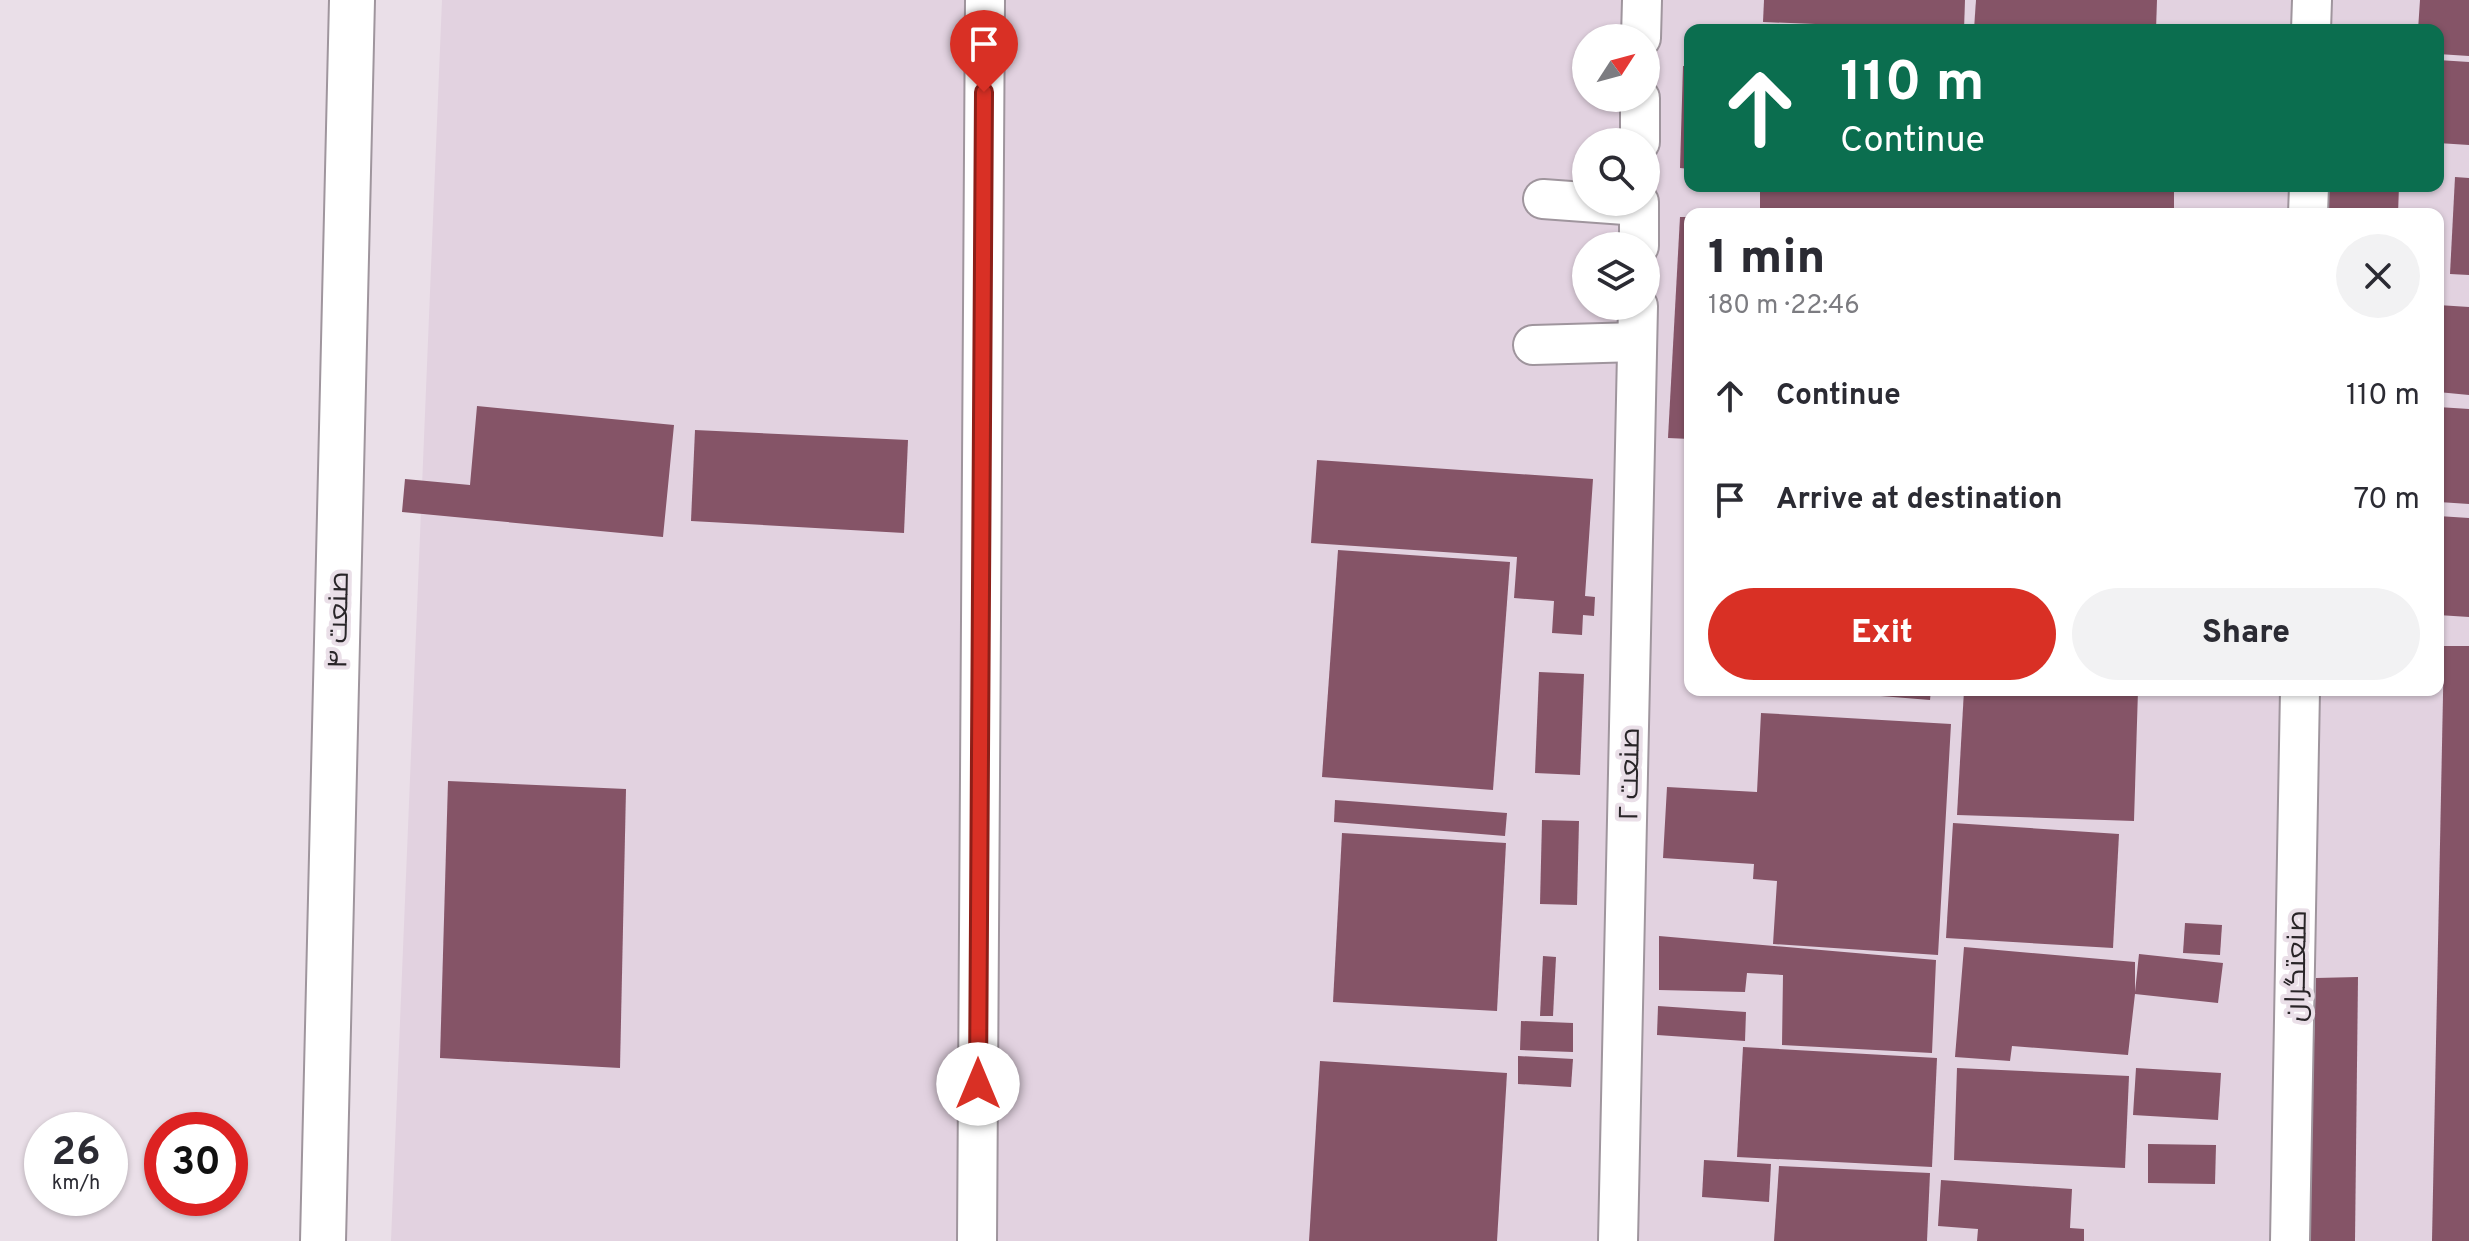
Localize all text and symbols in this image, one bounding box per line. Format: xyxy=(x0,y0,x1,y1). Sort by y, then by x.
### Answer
pin xyxy=(950,10,1018,92)
icon: arrive xyxy=(962,22,1006,66)
north arrow xyxy=(1572,24,1660,112)
map controls xyxy=(1572,24,1660,320)
text: 110 m xyxy=(1840,50,1985,120)
icon: ahead xyxy=(1708,56,1812,160)
text: Continue xyxy=(1840,119,1985,165)
button: search xyxy=(1572,128,1660,216)
text: 1 min xyxy=(1708,230,1825,290)
button: layers xyxy=(1572,232,1660,320)
button: close xyxy=(2336,234,2420,318)
text: 180 m · 22:46 xyxy=(1708,290,1860,323)
icon: ahead xyxy=(1708,374,1752,418)
text: Continue xyxy=(1776,378,1901,415)
text: 110 m xyxy=(2346,378,2420,415)
icon: arrive xyxy=(1708,478,1752,522)
text: Arrive at destination xyxy=(1776,482,2062,519)
text: 70 m xyxy=(2354,482,2420,519)
street label: صنعت ۴ xyxy=(321,571,359,669)
button: Exit xyxy=(1708,588,2056,680)
button: Share xyxy=(2072,588,2420,680)
street label: صنعت ۲ xyxy=(1612,727,1650,821)
street label: صنعتگران xyxy=(2279,910,2317,1022)
position arrow xyxy=(936,1042,1020,1126)
speed limit sign: 30 xyxy=(144,1112,248,1216)
text: 26 xyxy=(51,1129,101,1179)
text: km/h xyxy=(52,1171,100,1197)

